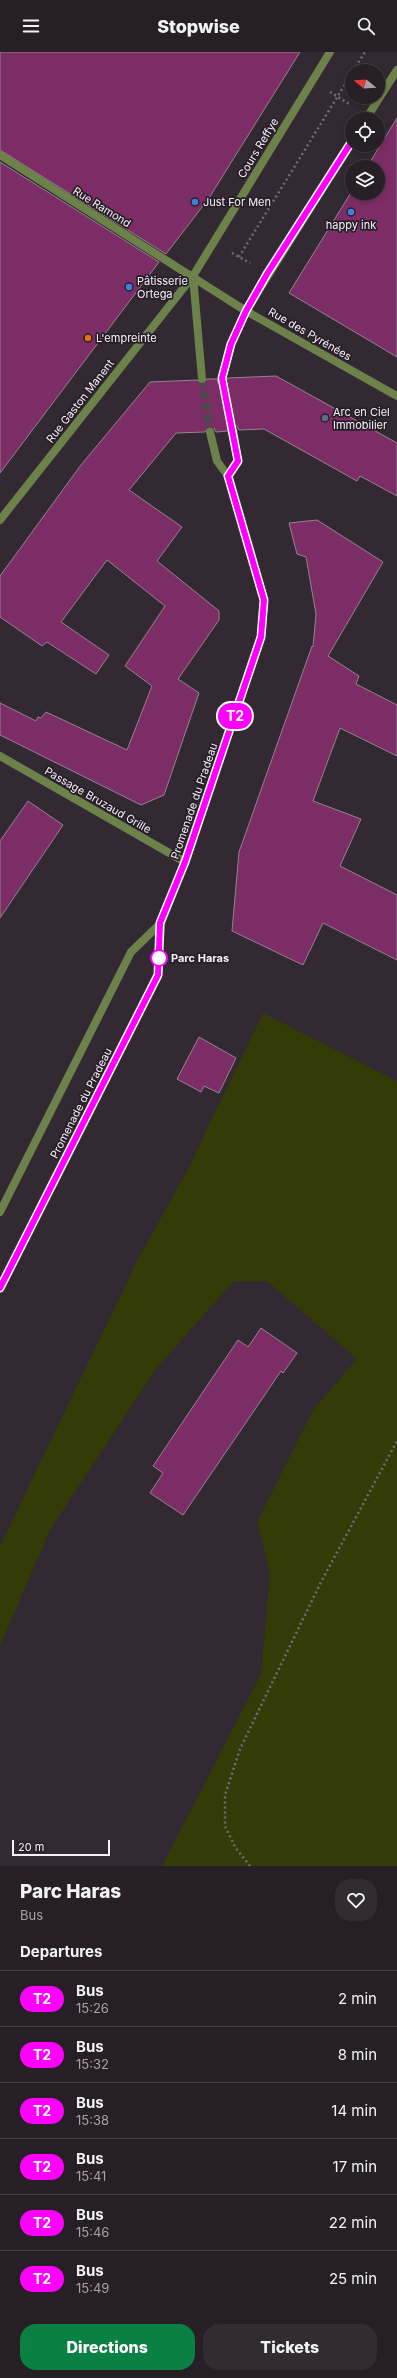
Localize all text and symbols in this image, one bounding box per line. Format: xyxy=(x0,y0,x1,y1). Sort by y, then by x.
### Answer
icon: menu xyxy=(20,15,42,37)
icon: search xyxy=(355,15,377,37)
text: Stopwise xyxy=(157,16,240,37)
north arrow xyxy=(345,64,385,104)
map controls xyxy=(345,64,385,200)
button: locate xyxy=(345,112,385,152)
street label: Cours Reffye xyxy=(235,115,281,181)
button: layers xyxy=(345,160,385,200)
street label: Rue Ramond xyxy=(70,184,134,230)
place label: Just For Men xyxy=(203,195,271,209)
marker: Just For Men xyxy=(190,197,200,207)
marker: happy ink xyxy=(346,207,356,217)
place label: happy ink xyxy=(326,218,376,232)
place label: Pâtisserie Ortega xyxy=(137,274,188,301)
marker: Pâtisserie Ortega xyxy=(124,282,134,292)
street label: Rue des Pyrénées xyxy=(266,304,354,364)
place label: L'empreinte xyxy=(96,331,157,345)
marker: L'empreinte xyxy=(83,333,93,343)
street label: Rue Gaston Manent xyxy=(43,356,117,446)
place label: Arc en Ciel Immobilier xyxy=(333,405,390,432)
marker: Arc en Ciel Immobilier xyxy=(320,413,330,423)
line badge: T2 xyxy=(217,703,253,729)
text: T2 xyxy=(226,707,244,724)
street label: Promenade du Pradeau xyxy=(167,741,221,861)
street label: Passage Bruzaud Grille xyxy=(42,764,154,836)
marker: Parc Haras xyxy=(150,949,168,967)
place label: Parc Haras xyxy=(171,951,229,965)
street label: Promenade du Pradeau xyxy=(47,1045,115,1161)
scale bar xyxy=(12,1838,110,1857)
text: 20 m xyxy=(18,1840,44,1854)
button: heart xyxy=(335,1879,377,1921)
text: Parc Haras xyxy=(20,1880,121,1903)
text: Bus xyxy=(20,1907,43,1923)
text: Departures xyxy=(20,1942,102,1961)
text: Bus xyxy=(76,1981,104,2000)
text: 2 min xyxy=(338,1989,377,2008)
text: T2 xyxy=(33,1990,51,2007)
text: 15:26 xyxy=(76,2000,109,2016)
text: Bus xyxy=(76,2037,104,2056)
text: 8 min xyxy=(338,2045,377,2064)
text: T2 xyxy=(33,2046,51,2063)
text: 15:32 xyxy=(76,2056,109,2072)
text: Bus xyxy=(76,2093,104,2112)
text: 14 min xyxy=(331,2101,377,2120)
text: T2 xyxy=(33,2102,51,2119)
text: 15:38 xyxy=(76,2112,109,2128)
text: Bus xyxy=(76,2149,104,2168)
text: 17 min xyxy=(333,2157,377,2176)
text: T2 xyxy=(33,2158,51,2175)
text: 15:41 xyxy=(76,2168,106,2184)
text: Bus xyxy=(76,2205,104,2224)
text: 22 min xyxy=(329,2213,377,2232)
text: T2 xyxy=(33,2214,51,2231)
text: 15:46 xyxy=(76,2224,109,2240)
text: Bus xyxy=(76,2261,104,2280)
text: 25 min xyxy=(329,2269,377,2288)
text: T2 xyxy=(33,2270,51,2287)
text: 15:49 xyxy=(76,2280,109,2296)
button: Directions xyxy=(20,2324,195,2370)
button: Tickets xyxy=(203,2324,377,2370)

